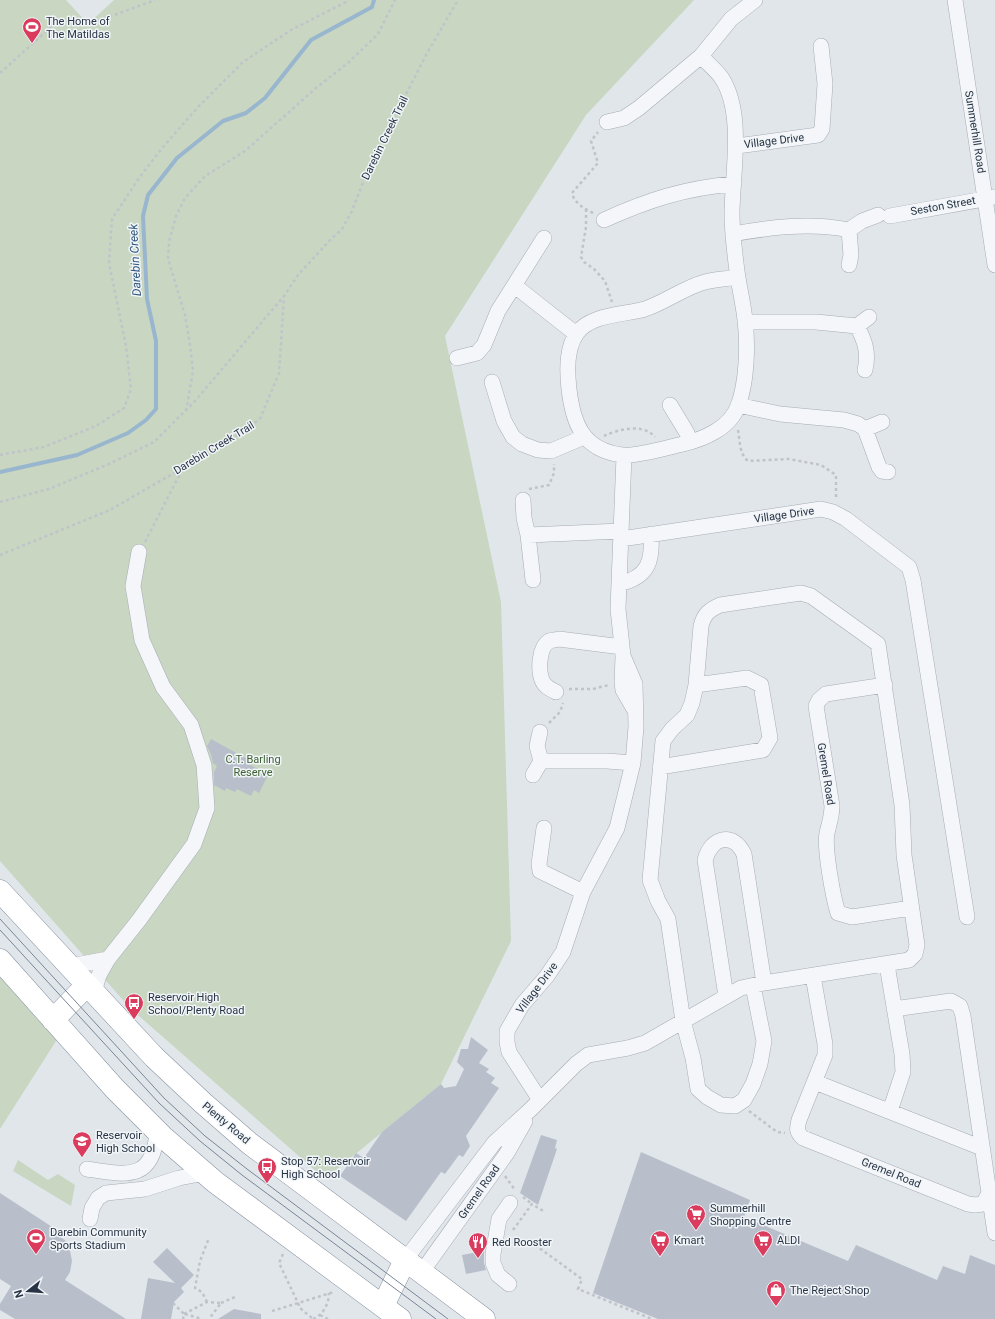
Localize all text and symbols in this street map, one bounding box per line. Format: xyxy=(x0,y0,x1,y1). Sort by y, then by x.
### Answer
place label: The Home of The Matildas xyxy=(46,15,110,41)
sports icon: The Home of The Matildas xyxy=(21,16,43,44)
street label: Summerhill Road xyxy=(962,90,988,174)
street label: Darebin Creek Trail xyxy=(359,94,411,182)
street label: Village Drive xyxy=(743,131,805,151)
street label: Seston Street xyxy=(910,194,977,218)
water label: Darebin Creek xyxy=(126,222,144,297)
street label: Darebin Creek Trail xyxy=(171,419,257,477)
street label: Village Drive xyxy=(753,504,815,526)
street label: Gremel Road xyxy=(815,742,837,806)
park label: C.T. Barling Reserve xyxy=(225,753,281,779)
street label: Village Drive xyxy=(514,960,560,1016)
place label: Reservoir High School/Plenty Road xyxy=(148,991,244,1017)
bus stop icon: Reservoir High School/Plenty Road xyxy=(123,992,145,1020)
street label: Plenty Road xyxy=(199,1099,253,1147)
place label: Reservoir High School xyxy=(96,1129,155,1155)
school or university icon: Reservoir High School xyxy=(71,1130,93,1158)
place label: Stop 57: Reservoir High School xyxy=(281,1155,370,1181)
street label: Gremel Road xyxy=(859,1155,923,1191)
bus stop icon: Stop 57: Reservoir High School xyxy=(256,1156,278,1184)
street label: Gremel Road xyxy=(456,1162,502,1222)
place label: Summerhill Shopping Centre xyxy=(710,1202,791,1228)
supermarket icon: Summerhill Shopping Centre xyxy=(685,1203,707,1231)
place label: Darebin Community Sports Stadium xyxy=(50,1226,147,1252)
sports icon: Darebin Community Sports Stadium xyxy=(25,1227,47,1255)
supermarket icon: Kmart xyxy=(649,1229,671,1257)
supermarket icon: ALDI xyxy=(752,1229,774,1257)
restaurant icon: Red Rooster xyxy=(467,1231,489,1259)
place label: Kmart xyxy=(674,1234,704,1247)
place label: ALDI xyxy=(777,1234,800,1247)
place label: Red Rooster xyxy=(492,1236,552,1249)
north arrow xyxy=(8,1271,48,1311)
shop icon: The Reject Shop xyxy=(765,1279,787,1307)
place label: The Reject Shop xyxy=(790,1284,869,1297)
text: N xyxy=(11,1288,26,1299)

